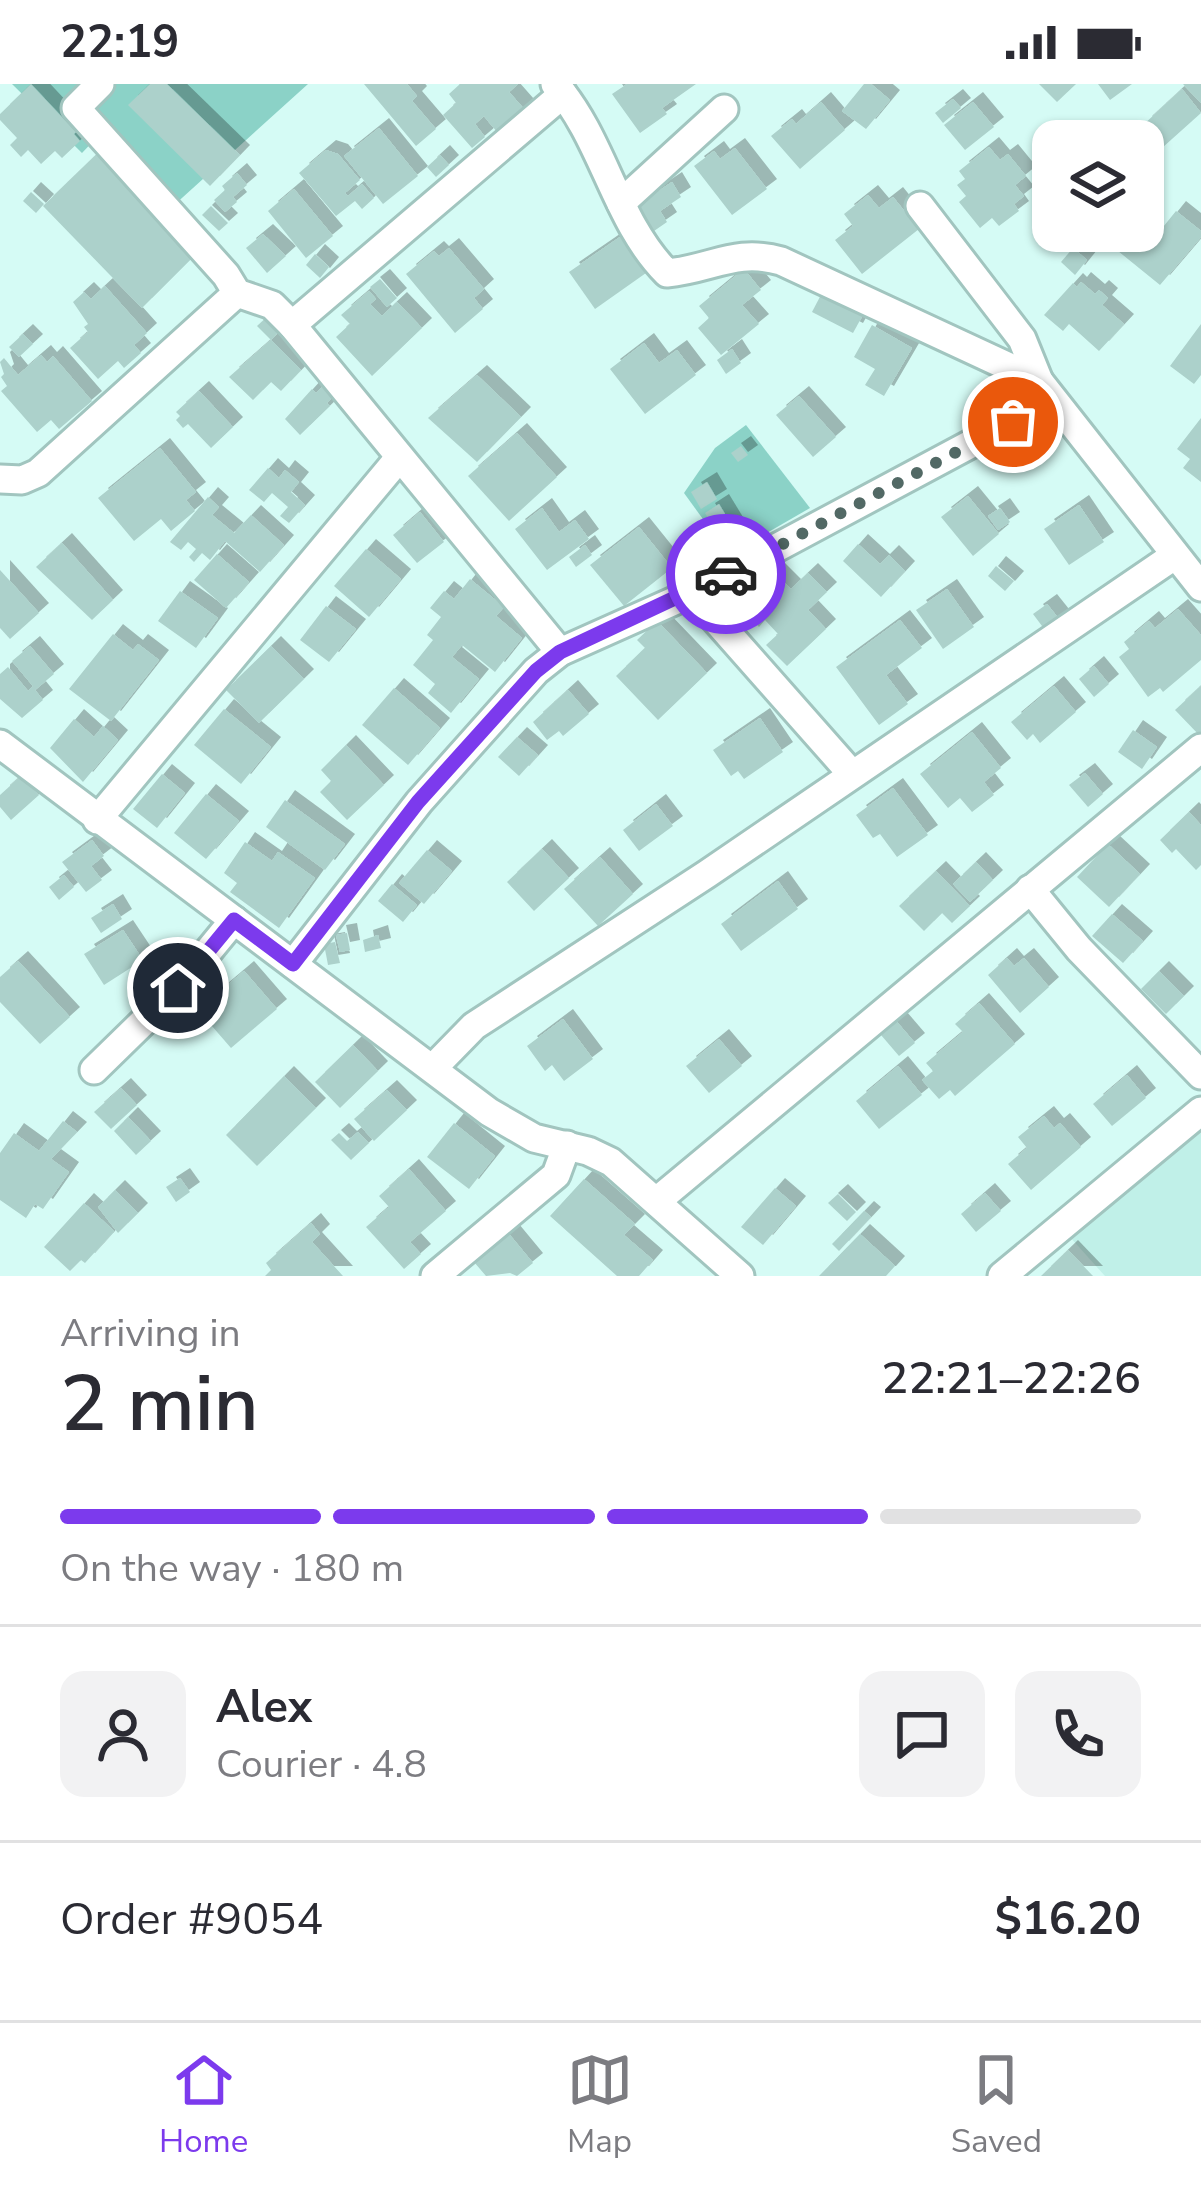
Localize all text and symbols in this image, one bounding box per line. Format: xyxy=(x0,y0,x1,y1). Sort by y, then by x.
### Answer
text: 22:19 xyxy=(60,12,179,73)
map controls xyxy=(1032,120,1164,252)
button: layers xyxy=(1032,120,1164,252)
pin xyxy=(962,371,1064,473)
icon: bag xyxy=(980,389,1046,455)
courier xyxy=(666,514,786,634)
icon: car xyxy=(693,541,759,607)
pin xyxy=(127,937,229,1039)
icon: home xyxy=(145,955,211,1021)
text: Arriving in xyxy=(60,1307,241,1360)
text: 22:21–22:26 xyxy=(881,1348,1141,1409)
text: 2 min xyxy=(60,1351,259,1458)
text: On the way · 180 m xyxy=(60,1542,404,1595)
button: person xyxy=(60,1671,186,1797)
button: chat xyxy=(859,1671,985,1797)
button: phone xyxy=(1015,1671,1141,1797)
text: Alex xyxy=(216,1677,312,1738)
text: Courier · 4.8 xyxy=(216,1738,427,1791)
text: Order #9054 xyxy=(60,1889,323,1950)
text: $16.20 xyxy=(995,1889,1141,1950)
tab: Home xyxy=(159,2047,248,2164)
tab: Map xyxy=(567,2047,633,2164)
tab: Saved xyxy=(951,2047,1042,2164)

